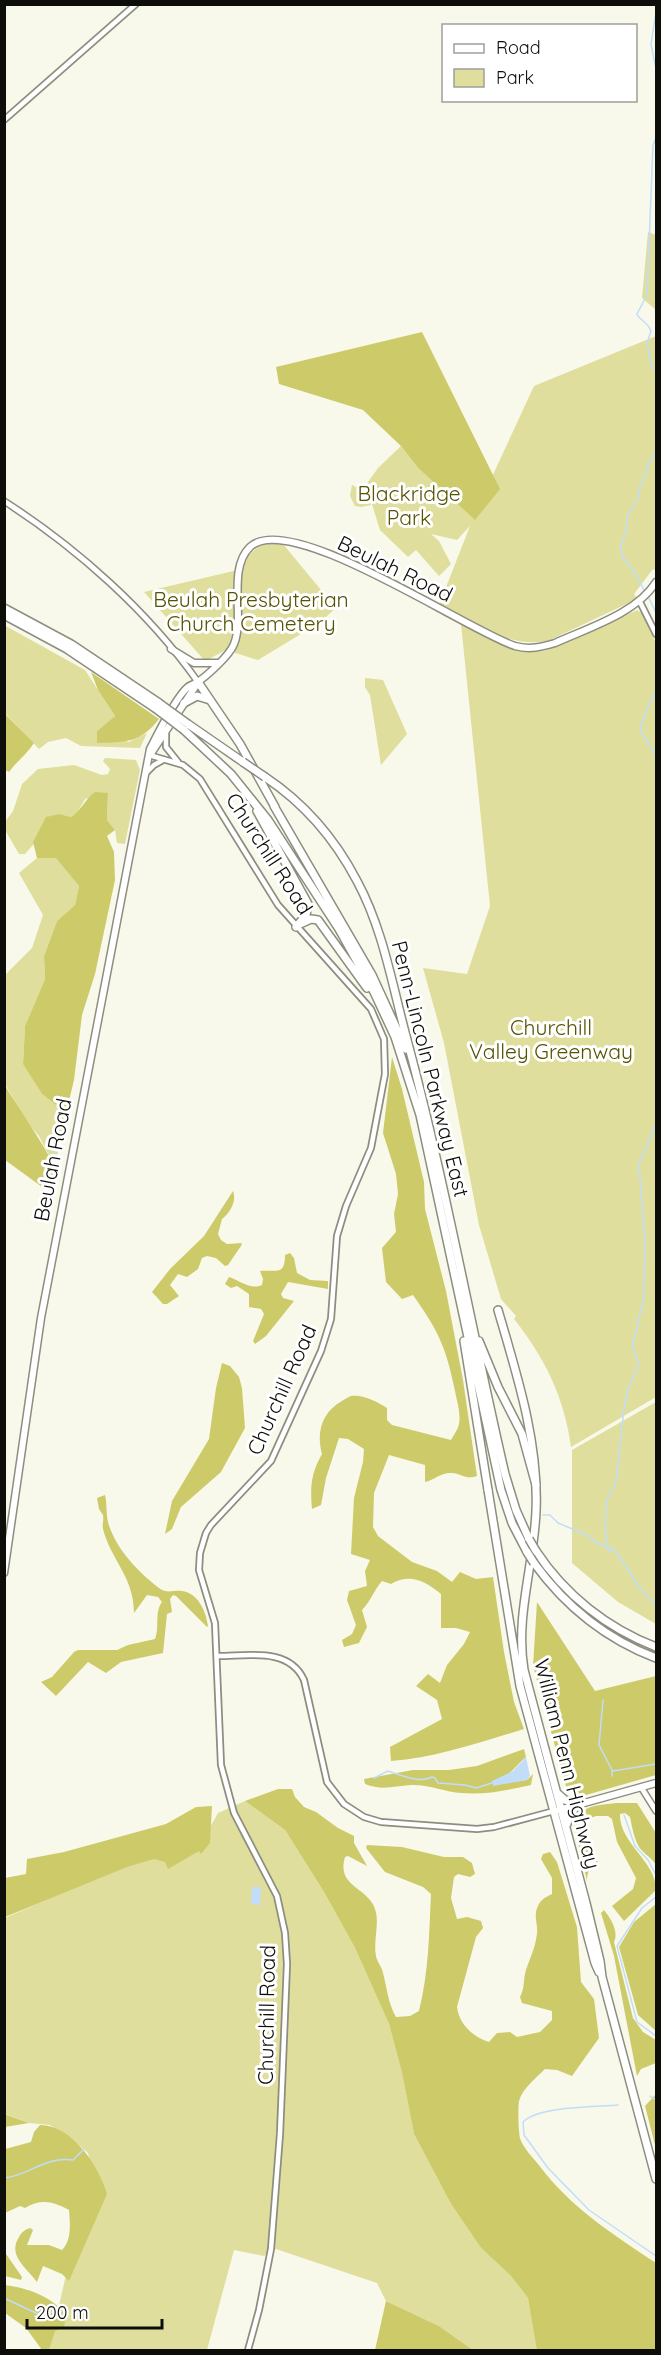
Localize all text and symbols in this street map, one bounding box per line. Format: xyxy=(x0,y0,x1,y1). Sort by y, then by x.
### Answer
legend xyxy=(442,24,637,102)
text: Road xyxy=(496,36,541,59)
text: Park xyxy=(496,66,534,89)
park label: Blackridge Park xyxy=(357,480,461,530)
street label: Beulah Road xyxy=(334,529,457,607)
park label: Beulah Presbyterian Church Cemetery xyxy=(153,586,349,636)
street label: Churchill Road xyxy=(221,788,319,919)
street label: Penn-Lincoln Parkway East xyxy=(387,938,475,1200)
park label: Churchill Valley Greenway xyxy=(469,1014,633,1064)
street label: Beulah Road xyxy=(27,1096,77,1224)
street label: Churchill Road xyxy=(241,1320,321,1459)
street label: William Penn Highway xyxy=(529,1656,607,1872)
street label: Churchill Road xyxy=(252,1945,280,2085)
scale bar xyxy=(27,2292,162,2330)
text: 200 m xyxy=(36,2301,89,2324)

